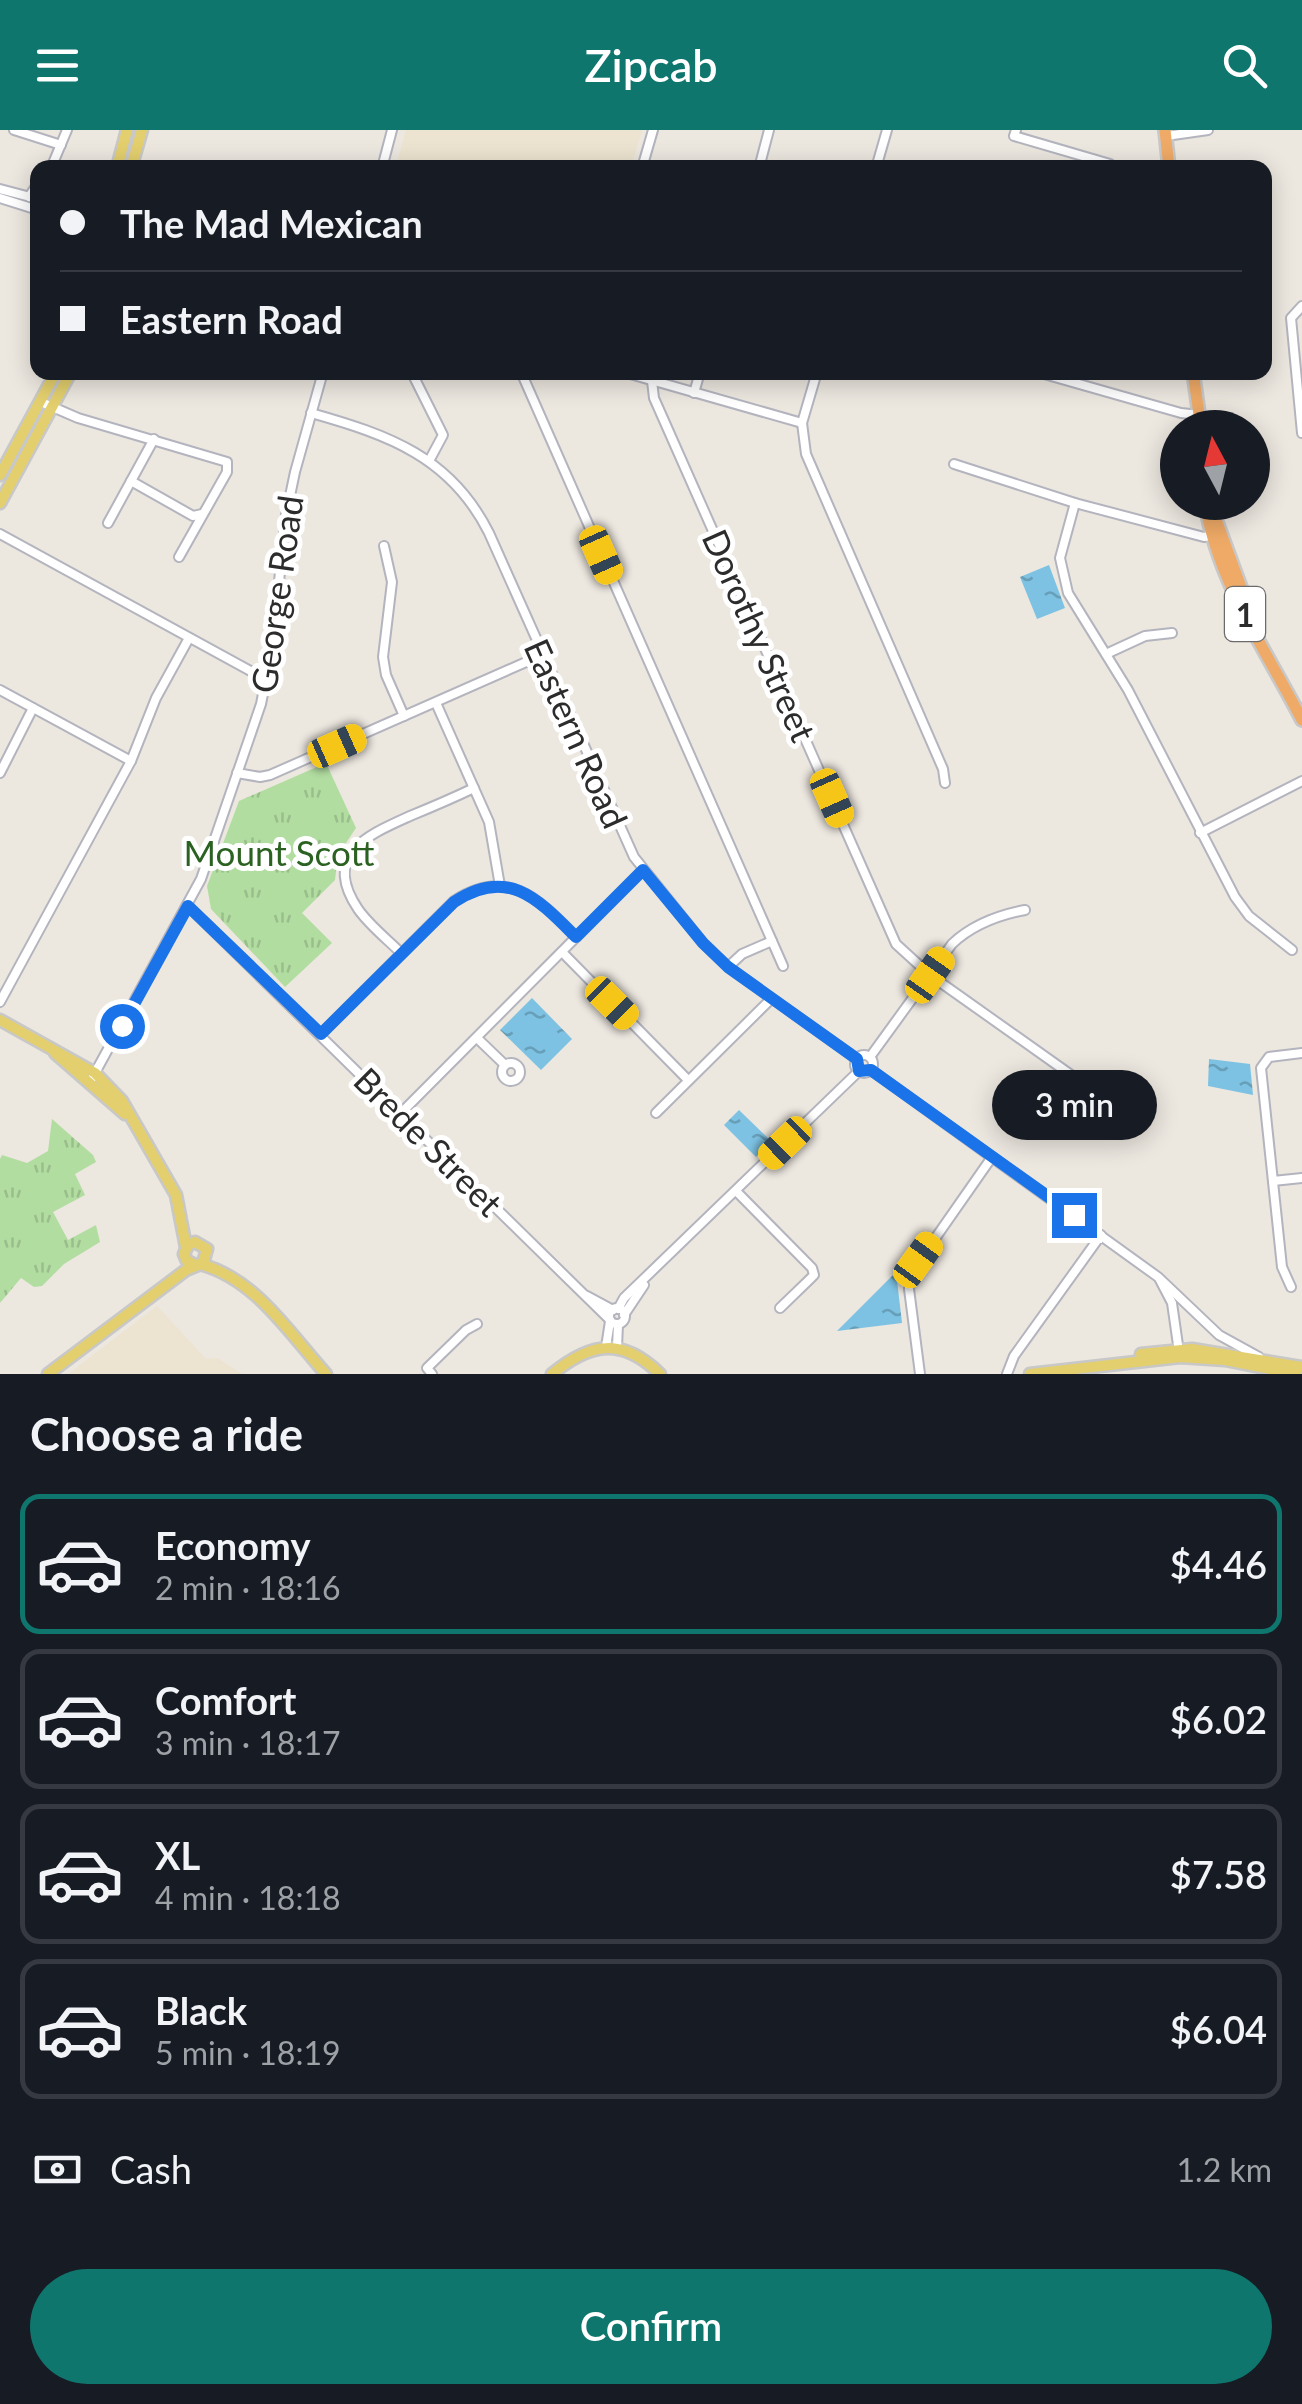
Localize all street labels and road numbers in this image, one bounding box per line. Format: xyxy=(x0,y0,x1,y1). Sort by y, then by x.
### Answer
street label: George Road xyxy=(241,493,311,695)
street label: Dorothy Street xyxy=(695,522,826,748)
road number: 1 xyxy=(1225,587,1265,641)
street label: Eastern Road xyxy=(517,632,637,834)
street label: Brede Street xyxy=(346,1058,512,1224)

